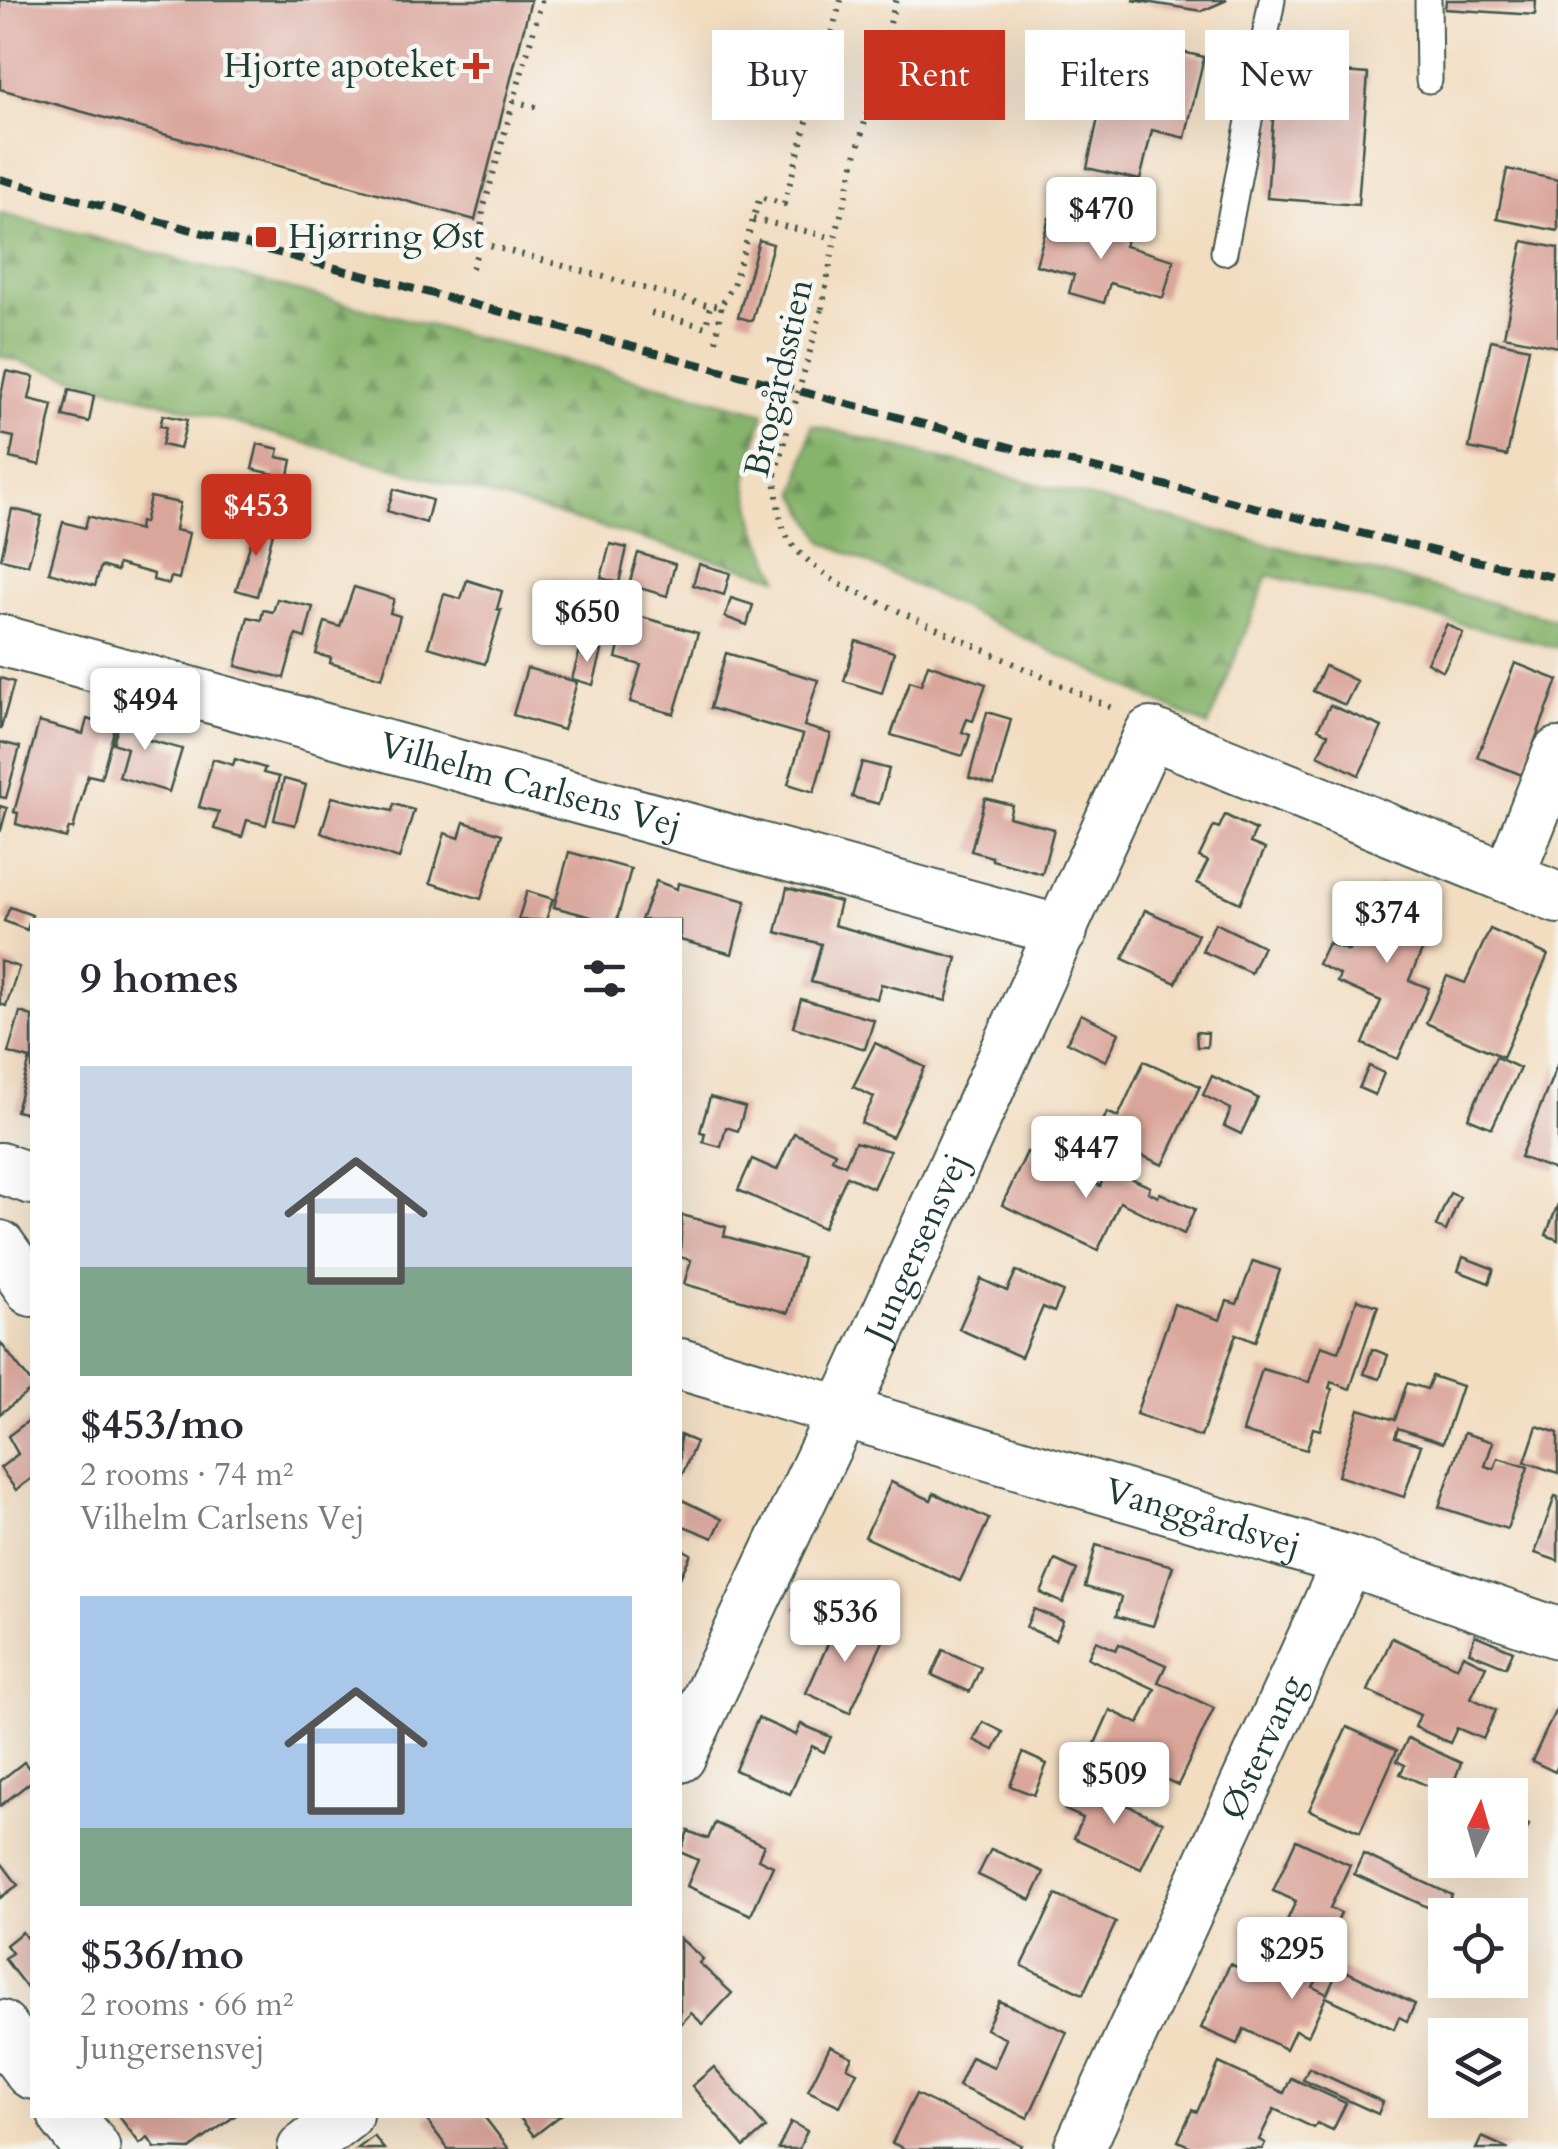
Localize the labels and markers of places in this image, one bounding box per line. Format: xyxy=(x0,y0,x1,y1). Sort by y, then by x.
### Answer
place label: Hjorte apoteket xyxy=(224,42,456,90)
marker: Hjorte apoteket xyxy=(465,55,487,77)
pin: $470 xyxy=(1042,177,1160,262)
place label: Hjørring Øst xyxy=(288,213,484,261)
marker: Hjørring Øst xyxy=(253,224,279,250)
pin: $453 xyxy=(197,474,315,559)
pin: $650 xyxy=(528,580,646,665)
pin: $494 xyxy=(86,668,204,753)
pin: $374 xyxy=(1328,881,1446,966)
pin: $447 xyxy=(1027,1116,1145,1201)
pin: $536 xyxy=(786,1580,904,1665)
pin: $509 xyxy=(1055,1742,1173,1827)
pin: $295 xyxy=(1233,1917,1351,2002)

